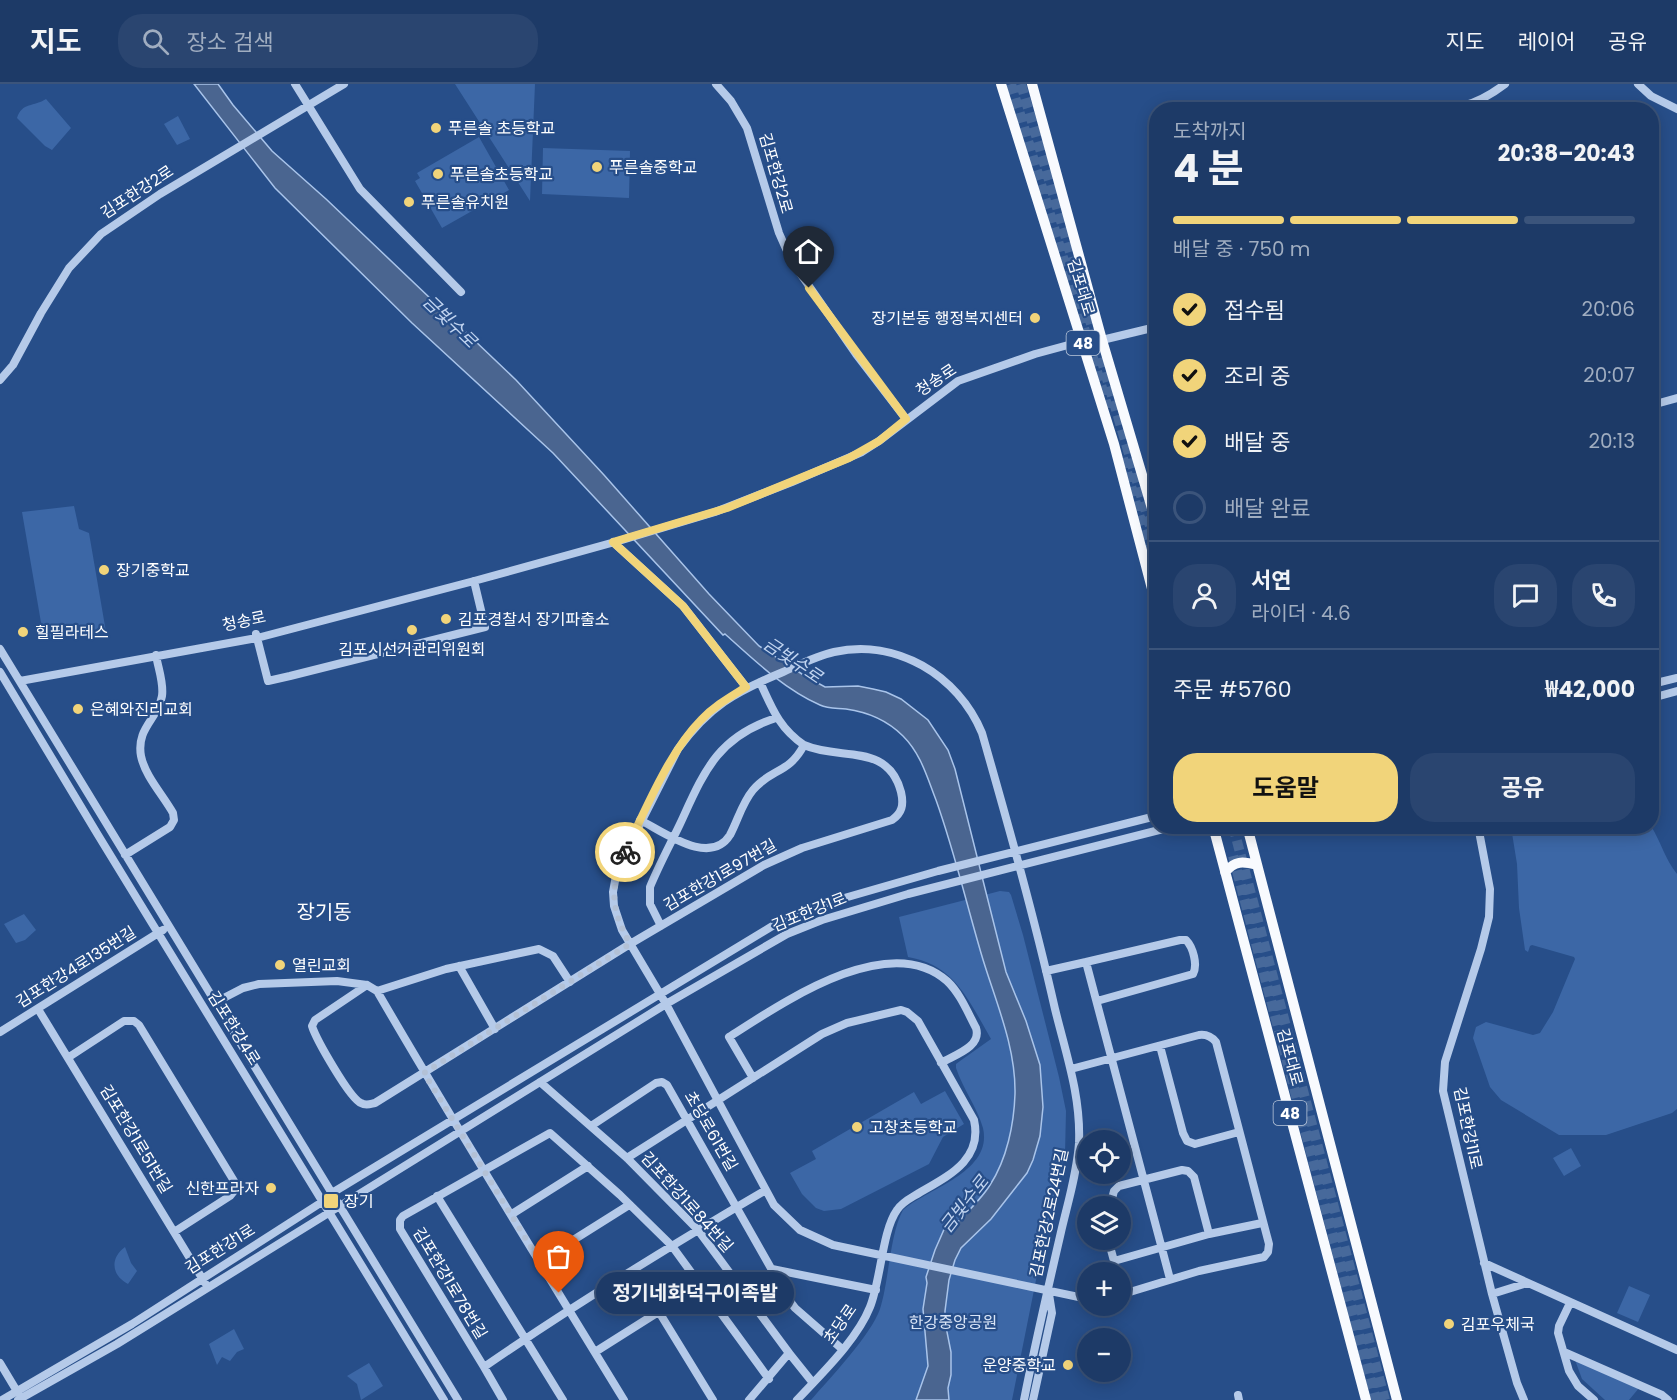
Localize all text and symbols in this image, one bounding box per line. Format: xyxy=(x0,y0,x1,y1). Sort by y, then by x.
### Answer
search box xyxy=(118,14,538,68)
text: 지도 xyxy=(30,22,82,61)
icon: search xyxy=(139,25,172,58)
text: 장소 검색 xyxy=(187,27,273,58)
text: 지도 xyxy=(1446,27,1484,56)
text: 레이어 xyxy=(1517,27,1575,56)
text: 공유 xyxy=(1608,27,1647,56)
place label: 푸른솔 초등학교 xyxy=(448,117,555,140)
text: 도착까지 xyxy=(1173,117,1247,145)
marker: 푸른솔 초등학교 xyxy=(429,121,443,135)
street label: 김포한강2로 xyxy=(754,130,799,216)
text: 20:38–20:43 xyxy=(1498,138,1635,169)
text: 4 분 xyxy=(1173,141,1244,196)
place label: 푸른솔중학교 xyxy=(609,156,697,179)
street label: 김포한강2로 xyxy=(96,160,178,224)
marker: 푸른솔중학교 xyxy=(590,160,604,174)
place label: 푸른솔초등학교 xyxy=(450,163,553,186)
marker: 푸른솔초등학교 xyxy=(431,167,445,181)
place label: 푸른솔유치원 xyxy=(421,191,509,214)
marker: 푸른솔유치원 xyxy=(402,195,416,209)
pin xyxy=(783,226,834,288)
icon: home xyxy=(792,235,825,268)
text: 배달 중 · 750 m xyxy=(1173,235,1310,263)
street label: 김포대로 xyxy=(1061,255,1101,319)
water label: 금빛수로 xyxy=(417,289,484,354)
icon: check xyxy=(1173,293,1206,326)
text: 접수됨 xyxy=(1224,295,1285,326)
text: 20:06 xyxy=(1581,295,1635,323)
place label: 장기본동 행정복지센터 xyxy=(872,307,1023,330)
marker: 장기본동 행정복지센터 xyxy=(1028,311,1042,325)
road number: 48 xyxy=(1066,331,1100,355)
street label: 청송로 xyxy=(911,358,961,402)
icon: check xyxy=(1173,359,1206,392)
text: 조리 중 xyxy=(1224,361,1291,392)
text: 20:07 xyxy=(1583,361,1635,389)
icon: check xyxy=(1173,425,1206,458)
text: 배달 중 xyxy=(1224,427,1291,458)
text: 20:13 xyxy=(1589,427,1635,455)
text: 배달 완료 xyxy=(1224,493,1311,524)
place label: 장기중학교 xyxy=(116,559,190,582)
marker: 장기중학교 xyxy=(97,563,111,577)
button: person xyxy=(1173,564,1236,627)
button: chat xyxy=(1494,564,1557,627)
button: phone xyxy=(1572,564,1635,627)
text: 서연 xyxy=(1251,565,1291,596)
text: 라이더 · 4.6 xyxy=(1251,599,1351,627)
street label: 청송로 xyxy=(220,605,268,637)
place label: 김포경찰서 장기파출소 xyxy=(458,608,609,631)
marker: 김포경찰서 장기파출소 xyxy=(439,612,453,626)
place label: 힐필라테스 xyxy=(35,621,109,644)
marker: 김포시선거관리위원회 xyxy=(405,623,419,637)
marker: 힐필라테스 xyxy=(16,625,30,639)
water label: 금빛수로 xyxy=(759,631,829,690)
place label: 김포시선거관리위원회 xyxy=(338,638,486,661)
text: 주문 #5760 xyxy=(1173,674,1291,705)
text: ₩42,000 xyxy=(1545,674,1635,705)
place label: 은혜와진리교회 xyxy=(90,698,193,721)
marker: 은혜와진리교회 xyxy=(71,702,85,716)
button: 도움말 xyxy=(1173,753,1398,822)
button: 공유 xyxy=(1410,753,1635,822)
courier xyxy=(595,822,655,882)
street label: 김포한강1로97번길 xyxy=(659,833,781,917)
icon: bike xyxy=(609,836,642,869)
street label: 김포한강1로 xyxy=(768,886,850,937)
district label: 장기동 xyxy=(296,898,352,926)
street label: 김포한강4로135번길 xyxy=(12,921,140,1013)
place label: 열린교회 xyxy=(292,954,351,977)
marker: 열린교회 xyxy=(273,958,287,972)
street label: 김포한강4로 xyxy=(202,986,266,1070)
street label: 김포대로 xyxy=(1271,1026,1309,1089)
street label: 김포한강1로51번길 xyxy=(94,1080,178,1198)
street label: 김포한강11로 xyxy=(1448,1085,1488,1172)
street label: 초당로61번길 xyxy=(679,1087,743,1175)
road number: 48 xyxy=(1274,1101,1306,1125)
place label: 고창초등학교 xyxy=(869,1116,957,1139)
marker: 고창초등학교 xyxy=(850,1120,864,1134)
map controls xyxy=(1077,1130,1131,1382)
button: locate xyxy=(1077,1130,1131,1184)
street label: 김포한강2로24번길 xyxy=(1024,1146,1074,1280)
street label: 김포한강1로84번길 xyxy=(636,1147,738,1257)
water label: 금빛수로 xyxy=(934,1169,995,1238)
place label: 신한프라자 xyxy=(185,1177,259,1200)
marker: 신한프라자 xyxy=(264,1181,278,1195)
place label: 장기 xyxy=(344,1190,373,1213)
marker: 장기 xyxy=(322,1192,340,1210)
button: layers xyxy=(1077,1196,1131,1250)
street label: 김포한강1로 xyxy=(181,1218,260,1280)
street label: 김포한강1로78번길 xyxy=(407,1223,493,1343)
pin xyxy=(533,1231,584,1293)
icon: bag xyxy=(542,1240,575,1273)
button: + xyxy=(1077,1262,1131,1316)
callout: 정기네화덕구이족발 xyxy=(595,1272,793,1314)
text: 정기네화덕구이족발 xyxy=(612,1279,778,1307)
street label: 초당로 xyxy=(818,1299,862,1349)
park label: 한강중앙공원 xyxy=(909,1311,997,1334)
place label: 김포우체국 xyxy=(1461,1313,1535,1336)
marker: 김포우체국 xyxy=(1442,1317,1456,1331)
button: − xyxy=(1077,1328,1131,1382)
place label: 운양중학교 xyxy=(982,1354,1056,1377)
marker: 운양중학교 xyxy=(1061,1358,1075,1372)

